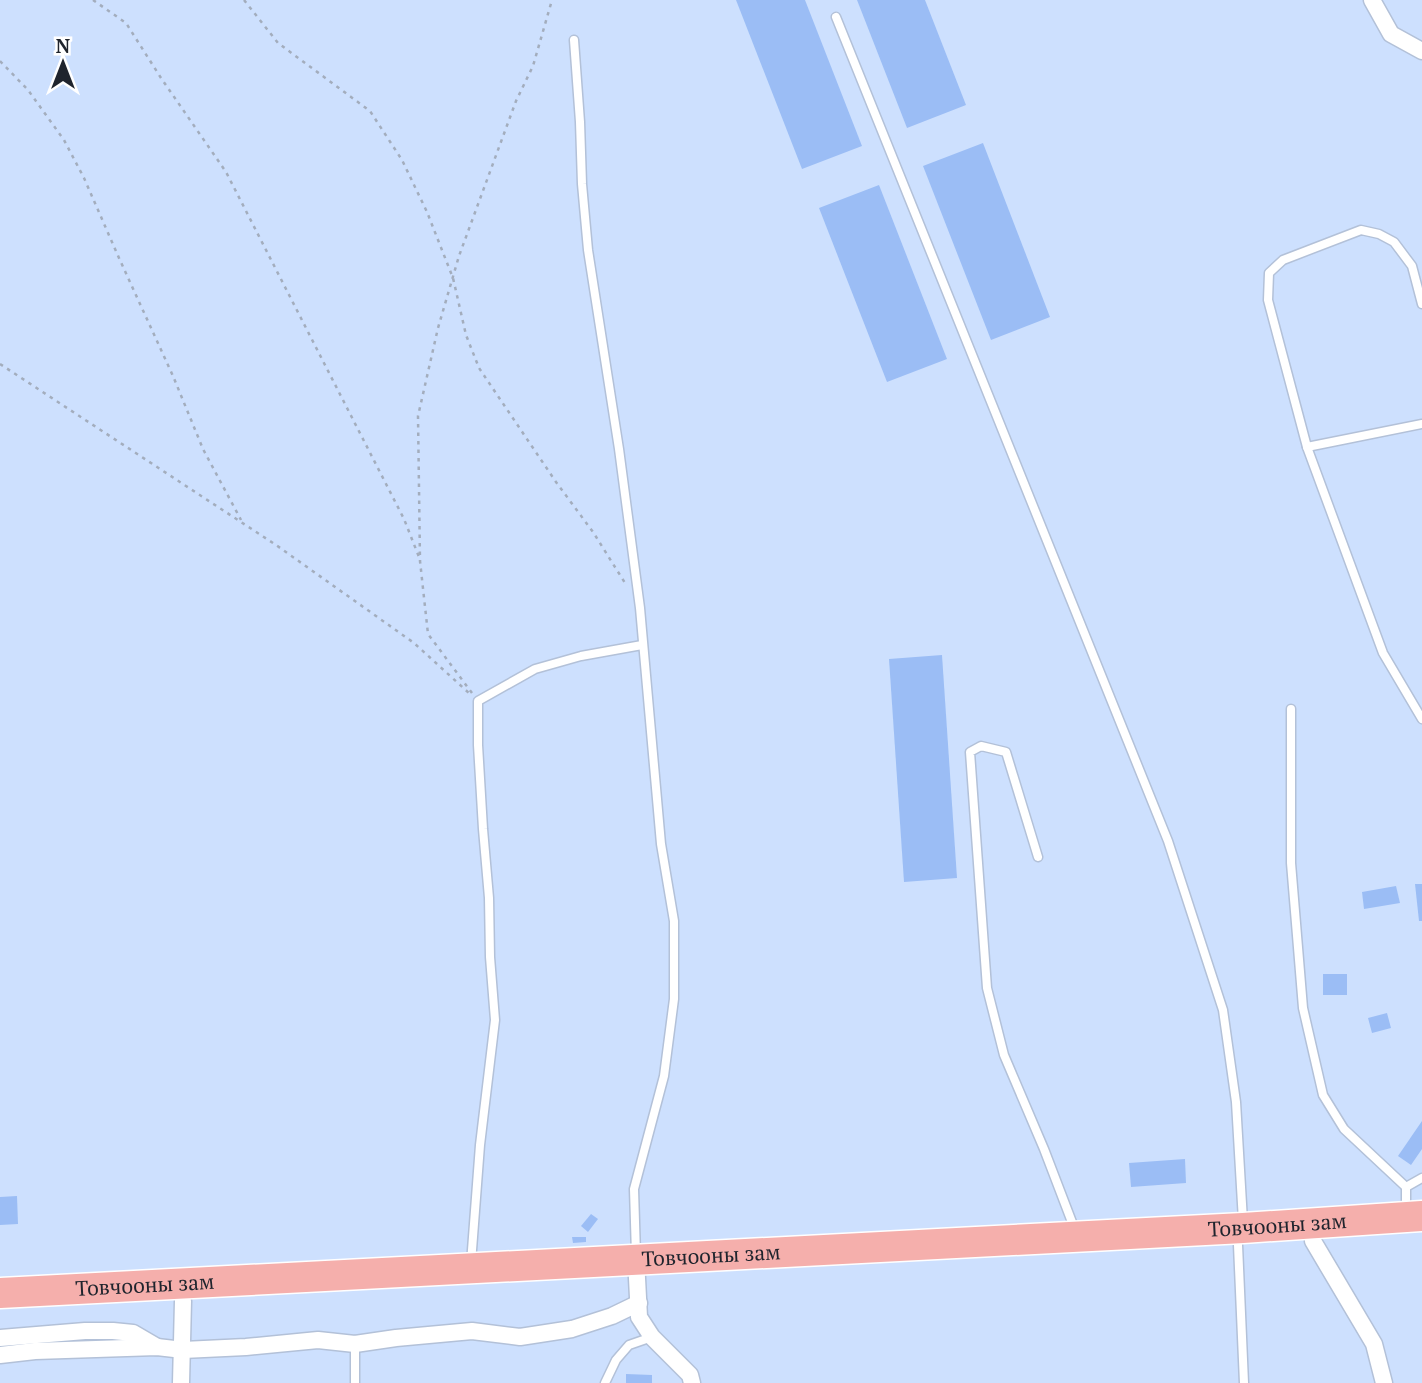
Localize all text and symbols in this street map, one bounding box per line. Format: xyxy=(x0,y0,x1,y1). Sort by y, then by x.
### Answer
north arrow xyxy=(28,28,98,98)
text: N xyxy=(56,33,71,58)
street label: Товчооны зам xyxy=(1207,1206,1347,1243)
street label: Товчооны зам xyxy=(641,1237,781,1272)
street label: Товчооны зам xyxy=(75,1267,215,1302)

